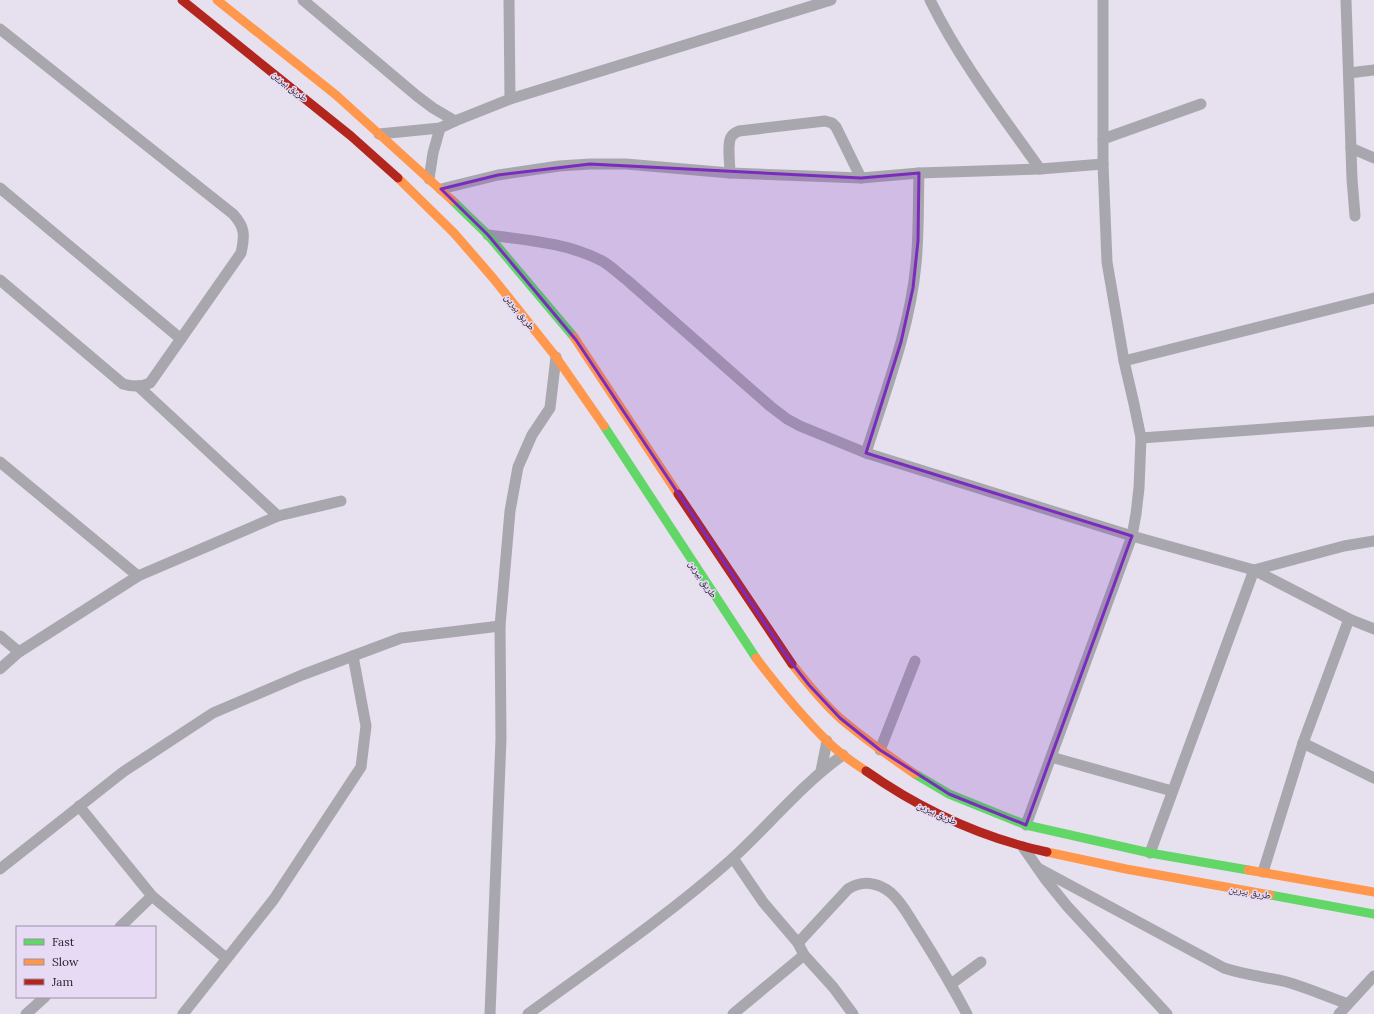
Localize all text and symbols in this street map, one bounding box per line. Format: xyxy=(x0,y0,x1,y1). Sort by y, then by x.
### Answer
street label: طريق بيرين xyxy=(269,67,311,105)
street label: طريق بيرين xyxy=(502,291,539,333)
street label: طريق بيرين xyxy=(686,558,721,601)
street label: طريق بيرين xyxy=(915,798,959,828)
street label: طريق بيرين xyxy=(1228,882,1273,902)
legend xyxy=(16,926,156,998)
text: Fast xyxy=(52,934,75,949)
text: Slow xyxy=(52,954,79,969)
text: Jam xyxy=(51,974,73,989)

